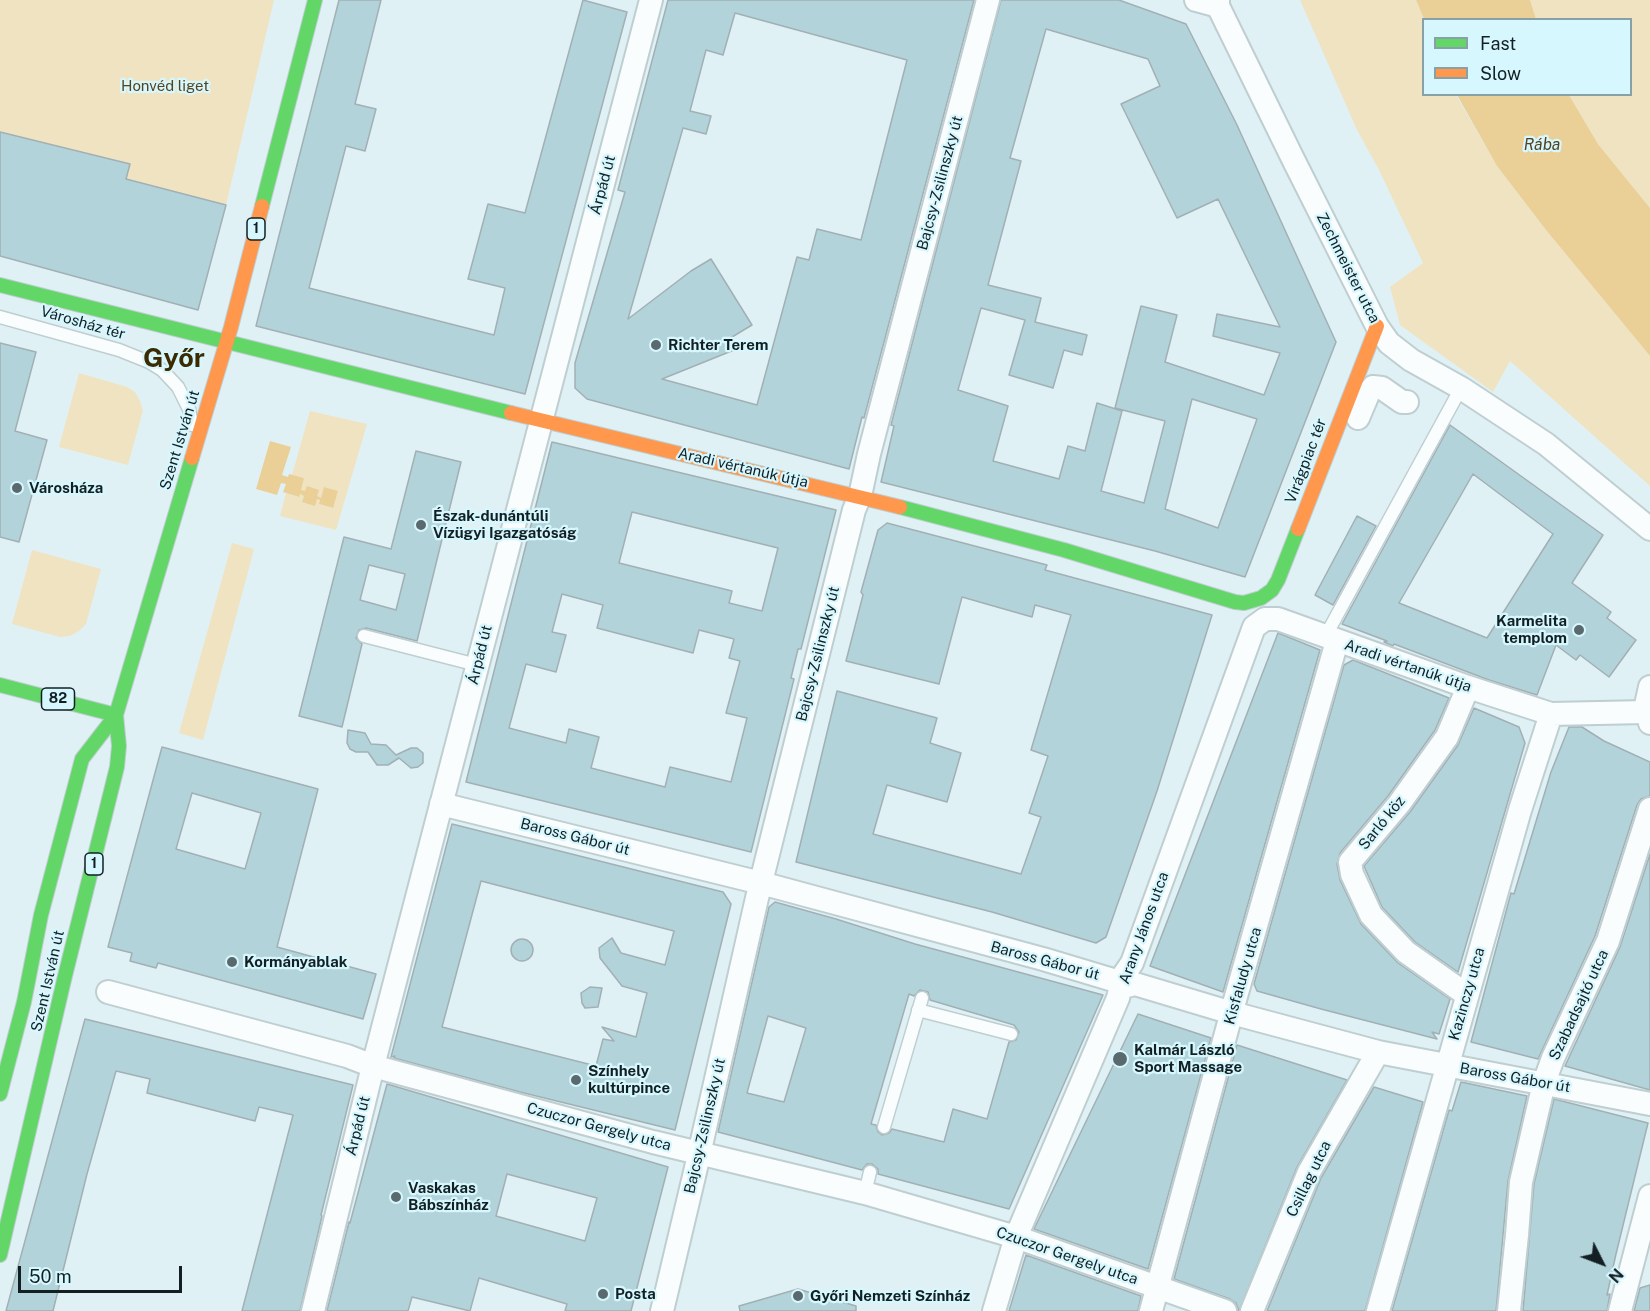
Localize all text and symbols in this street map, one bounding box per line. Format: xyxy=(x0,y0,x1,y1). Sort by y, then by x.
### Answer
legend xyxy=(1422,18,1632,96)
text: Fast xyxy=(1480,33,1516,54)
text: Slow xyxy=(1480,63,1521,84)
park label: Honvéd liget xyxy=(121,77,209,95)
street label: Bajcsy-Zsilinszky út xyxy=(913,114,967,252)
water label: Rába xyxy=(1524,135,1560,155)
street label: Árpád út xyxy=(586,153,620,217)
street label: Zechmeister utca xyxy=(1312,210,1384,326)
road number: 1 xyxy=(247,218,265,240)
street label: Városház tér xyxy=(39,302,127,344)
place label: Richter Terem xyxy=(668,336,768,354)
marker: Richter Terem xyxy=(649,338,663,352)
district label: Győr xyxy=(143,343,205,375)
street label: Szent István út xyxy=(156,388,204,492)
street label: Virágpiac tér xyxy=(1281,416,1331,506)
street label: Aradi vértanúk útja xyxy=(676,444,810,492)
place label: Városháza xyxy=(29,479,103,497)
marker: Városháza xyxy=(10,481,24,495)
place label: Észak-dunántúli Vízügyi Igazgatóság xyxy=(433,507,577,542)
marker: Észak-dunántúli Vízügyi Igazgatóság xyxy=(414,518,428,532)
street label: Bajcsy-Zsilinszky út xyxy=(793,585,843,723)
place label: Karmelita templom xyxy=(1496,612,1567,647)
street label: Árpád út xyxy=(464,623,496,687)
marker: Karmelita templom xyxy=(1572,623,1586,637)
street label: Aradi vértanúk útja xyxy=(1342,636,1474,696)
road number: 82 xyxy=(42,688,74,710)
street label: Sarló köz xyxy=(1355,792,1409,854)
street label: Baross Gábor út xyxy=(518,815,632,859)
road number: 1 xyxy=(85,853,103,875)
street label: Arany János utca xyxy=(1115,870,1173,986)
street label: Kisfaludy utca xyxy=(1221,925,1265,1027)
street label: Szent István út xyxy=(28,929,68,1033)
street label: Baross Gábor út xyxy=(989,938,1101,984)
street label: Kazinczy utca xyxy=(1445,946,1489,1042)
street label: Szabadsajtó utca xyxy=(1546,947,1612,1063)
place label: Kormányablak xyxy=(244,953,347,971)
marker: Kormányablak xyxy=(225,955,239,969)
place label: Kalmár László Sport Massage xyxy=(1134,1041,1242,1076)
marker: Kalmár László Sport Massage xyxy=(1111,1050,1129,1068)
street label: Bajcsy-Zsilinszky út xyxy=(681,1056,729,1196)
street label: Baross Gábor út xyxy=(1458,1059,1572,1097)
place label: Színhely kultúrpince xyxy=(588,1062,670,1097)
marker: Színhely kultúrpince xyxy=(569,1073,583,1087)
street label: Árpád út xyxy=(342,1094,374,1158)
street label: Czuczor Gergely utca xyxy=(525,1099,673,1155)
street label: Csillag utca xyxy=(1283,1138,1335,1220)
place label: Vaskakas Bábszínház xyxy=(408,1179,489,1214)
marker: Vaskakas Bábszínház xyxy=(389,1190,403,1204)
street label: Czuczor Gergely utca xyxy=(994,1223,1140,1289)
north arrow xyxy=(1572,1233,1632,1293)
scale bar xyxy=(21,1254,184,1292)
text: N xyxy=(1605,1264,1627,1286)
text: 50 m xyxy=(29,1266,72,1287)
place label: Posta xyxy=(615,1285,656,1303)
marker: Posta xyxy=(596,1287,610,1301)
place label: Győri Nemzeti Színház xyxy=(810,1287,970,1305)
marker: Győri Nemzeti Színház xyxy=(791,1289,805,1303)

